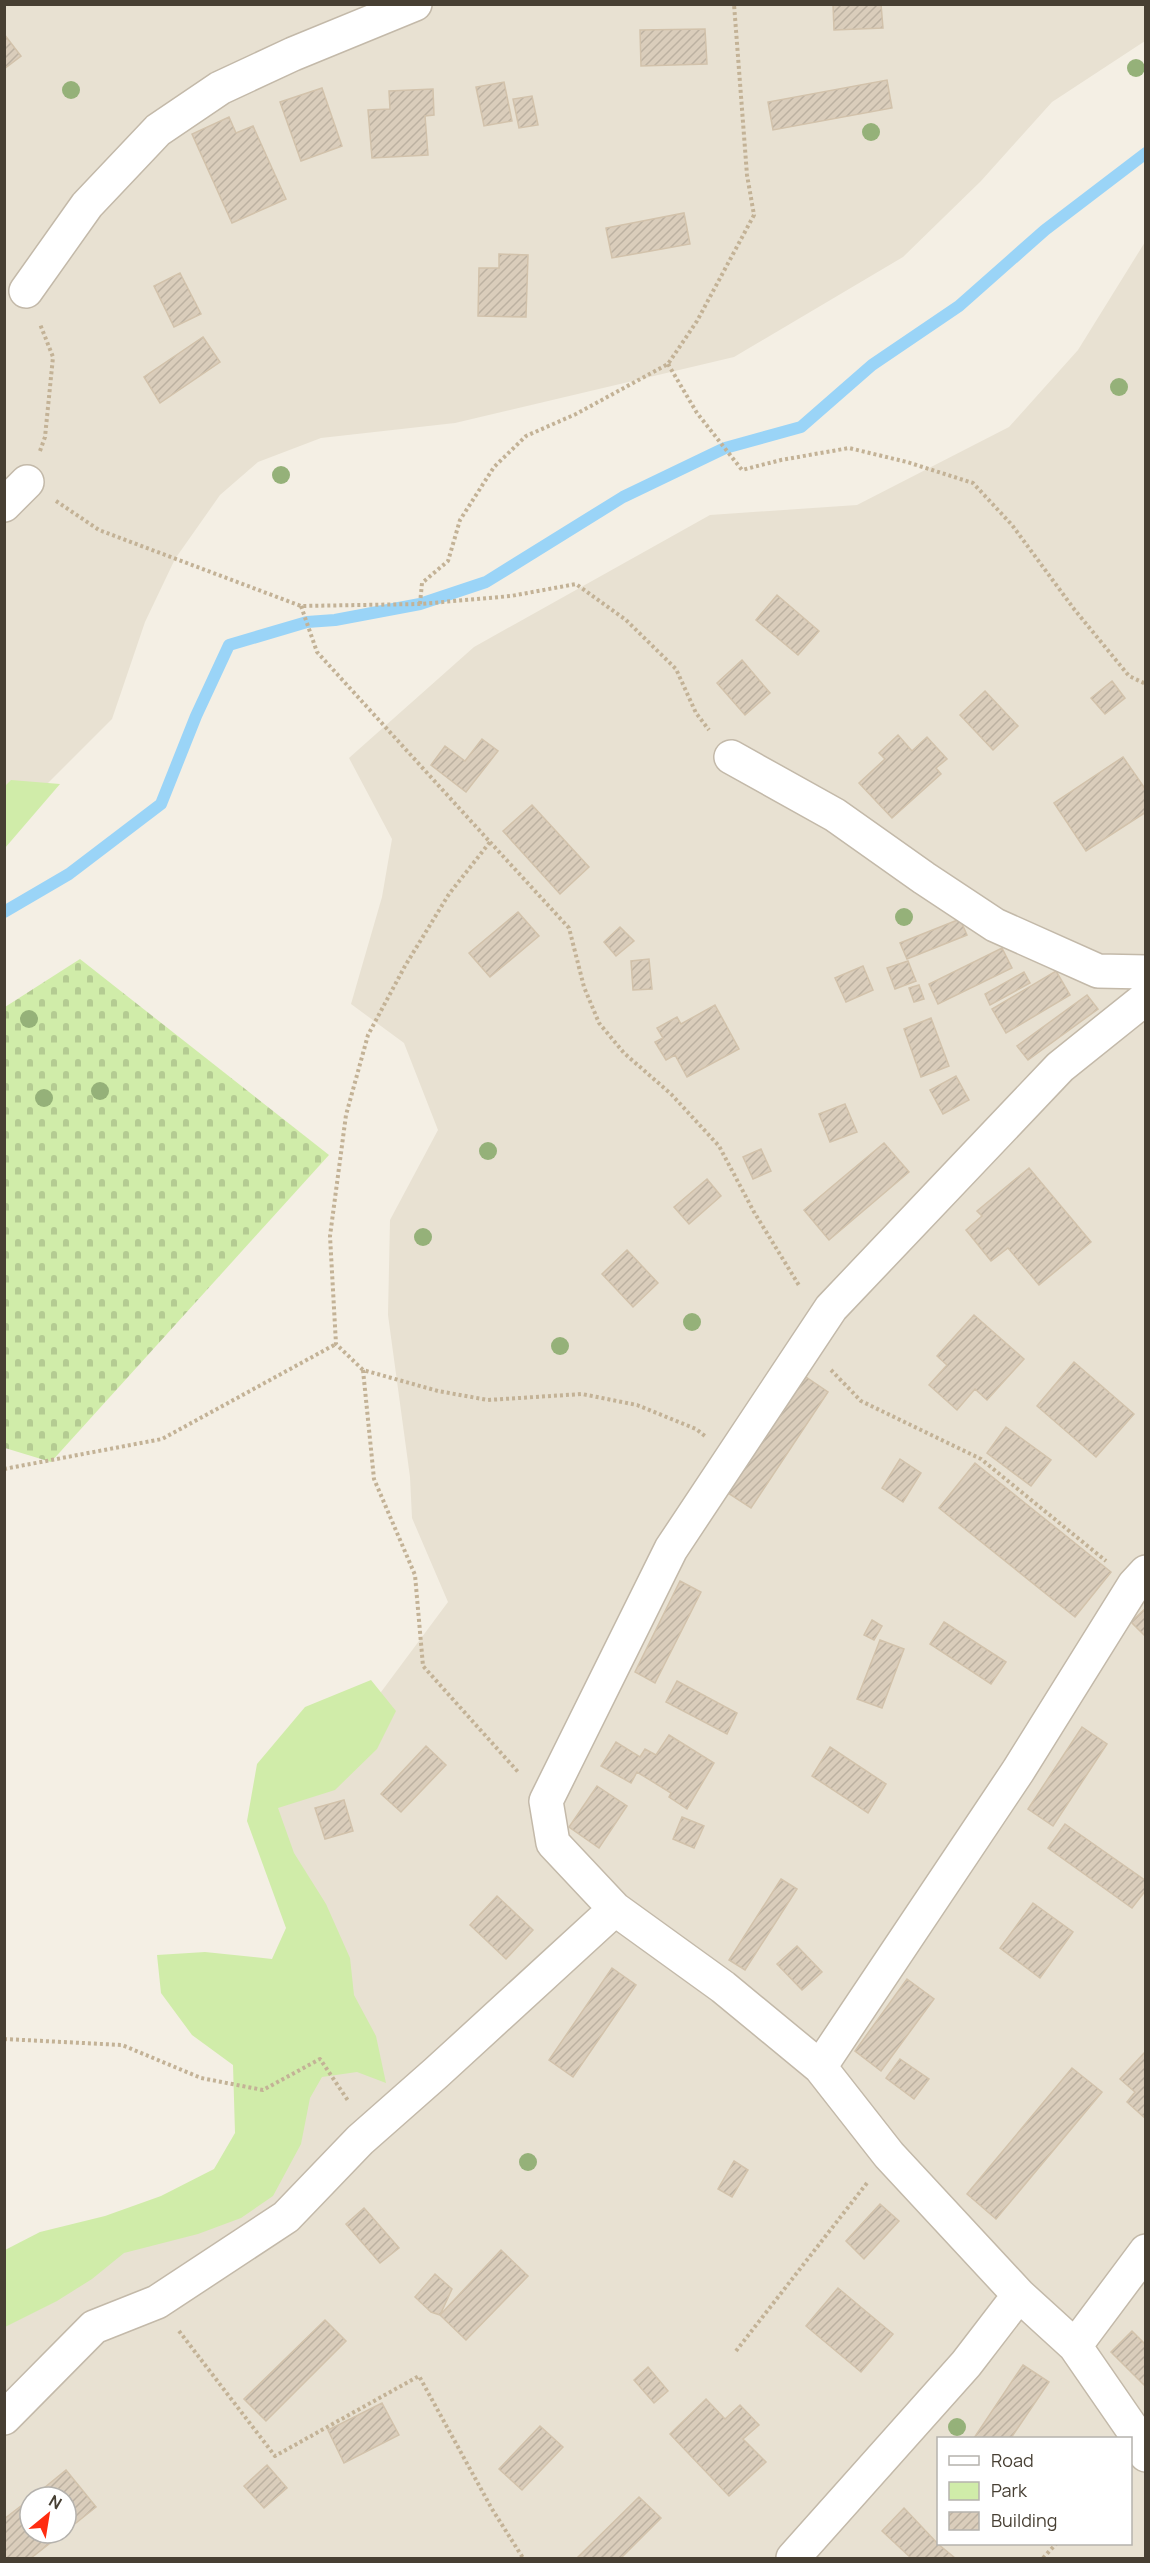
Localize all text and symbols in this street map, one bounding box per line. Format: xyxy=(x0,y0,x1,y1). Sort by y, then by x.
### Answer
legend xyxy=(937,2437,1132,2545)
text: Road xyxy=(991,2448,1034,2472)
text: Park xyxy=(991,2478,1028,2502)
north arrow xyxy=(18,2485,78,2545)
text: N xyxy=(45,2490,66,2514)
text: Building xyxy=(991,2508,1057,2532)

